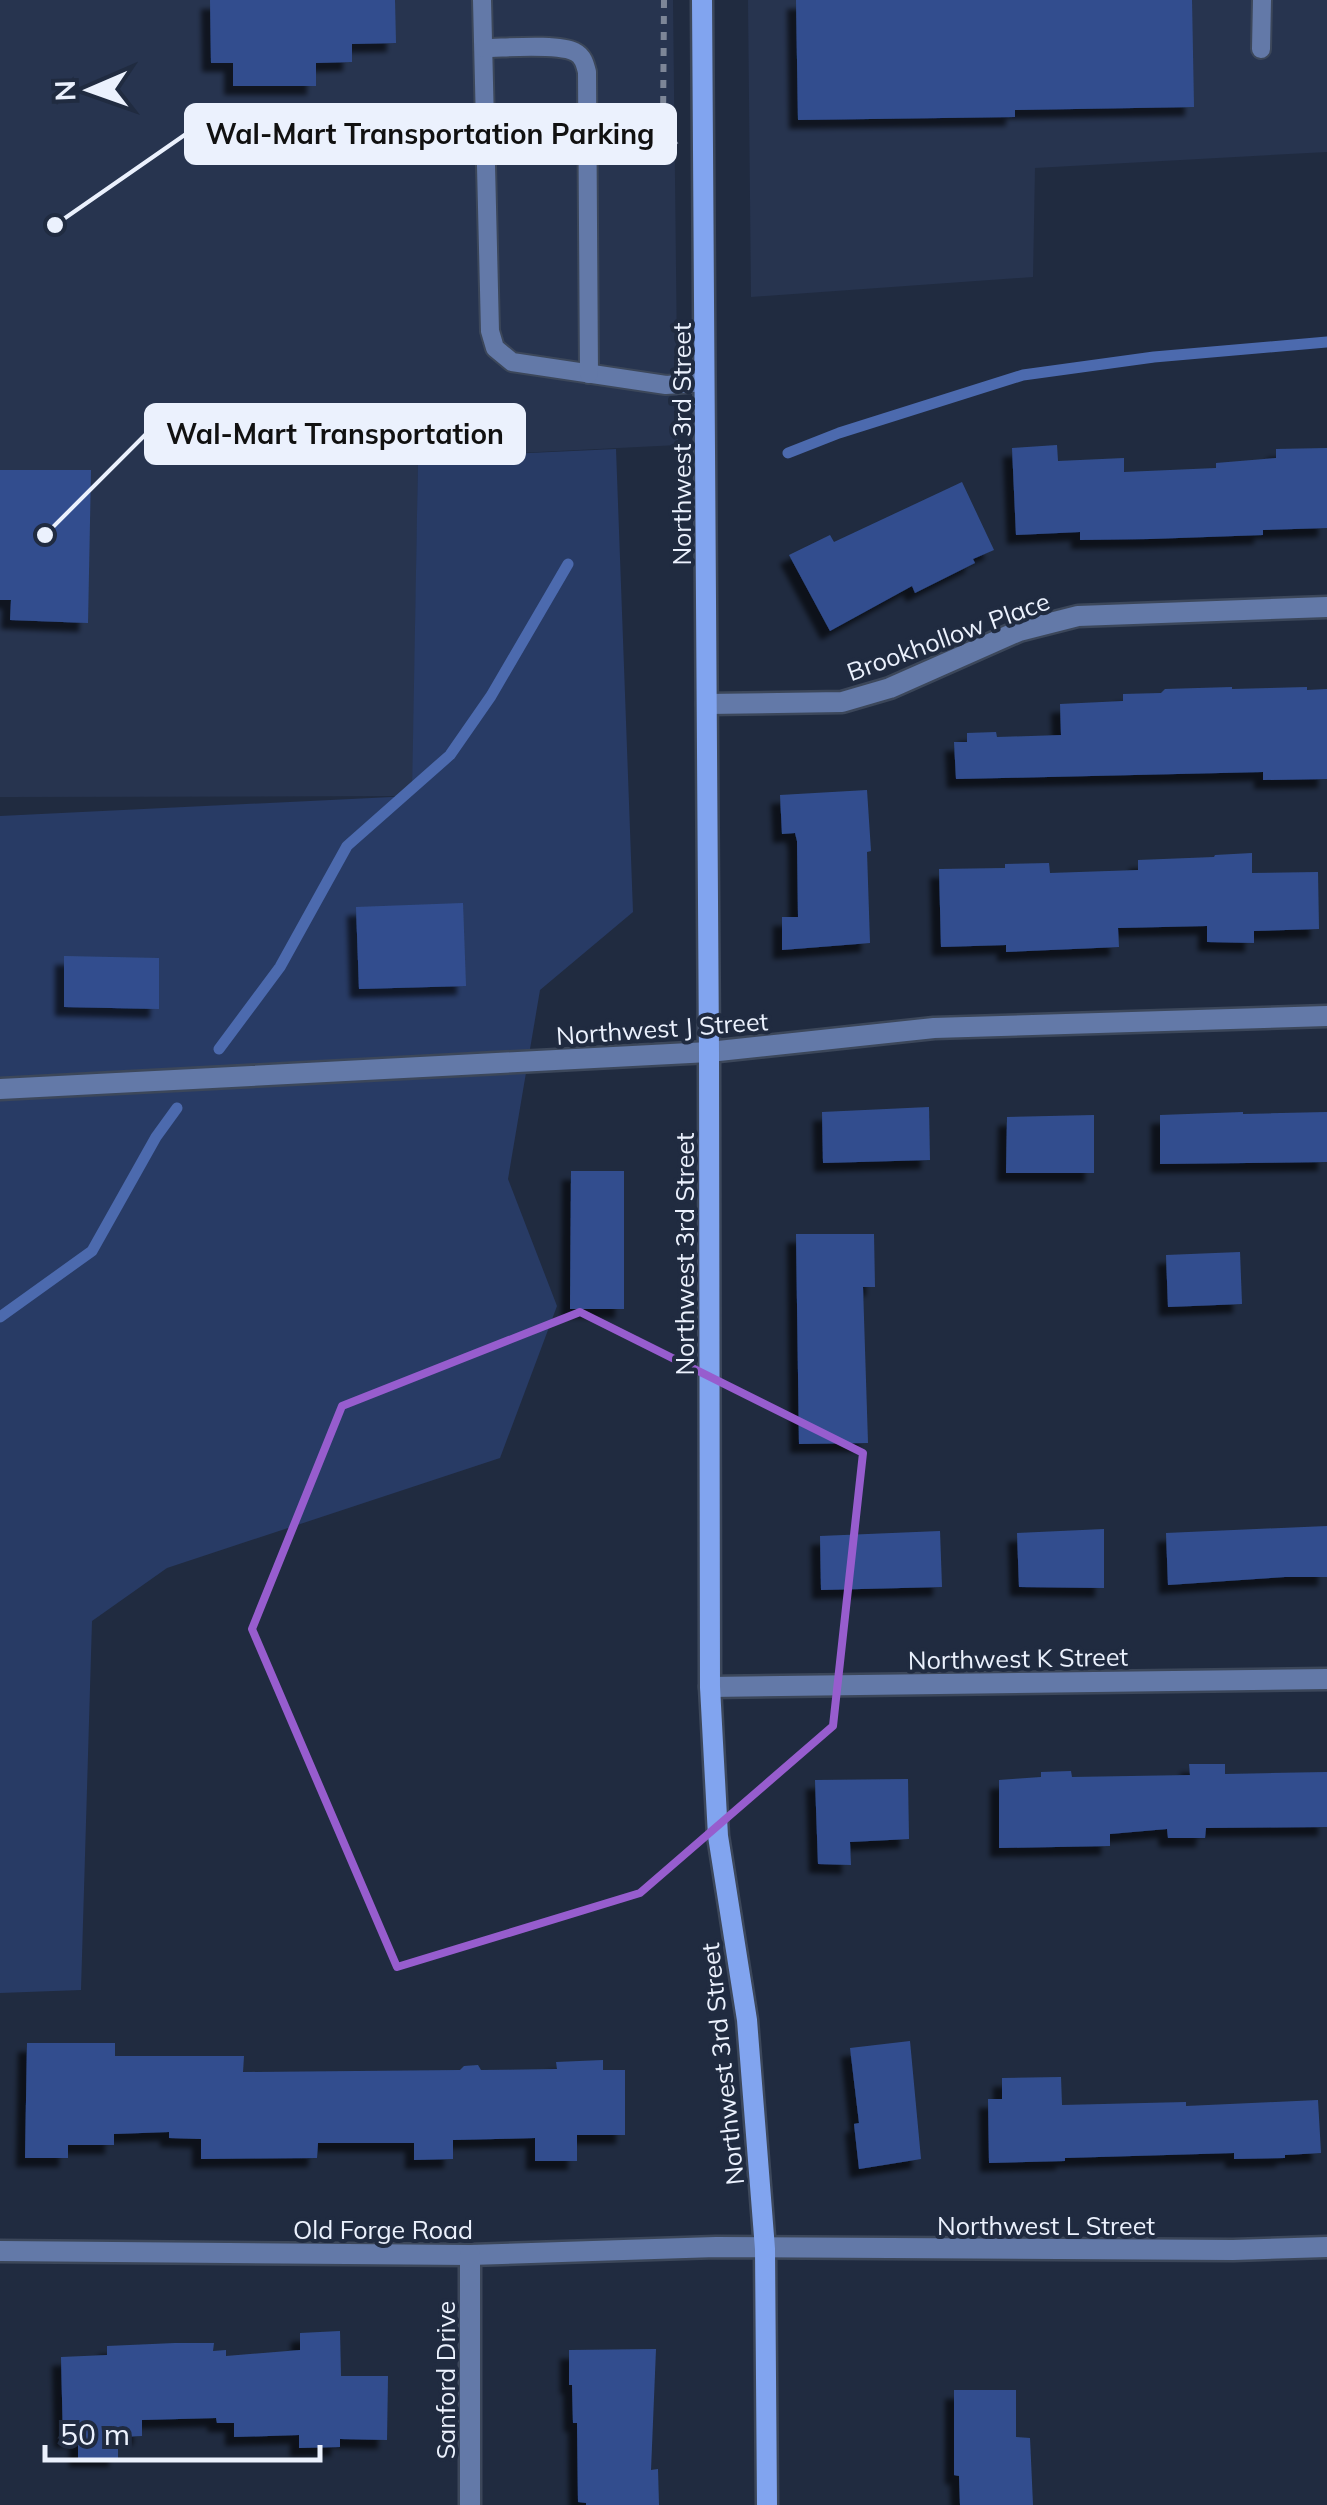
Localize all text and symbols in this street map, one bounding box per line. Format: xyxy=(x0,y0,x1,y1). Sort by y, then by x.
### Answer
north arrow xyxy=(40,40,140,140)
text: N xyxy=(47,80,82,102)
callout: Wal-Mart Transportation Parking xyxy=(186,105,675,163)
text: Wal-Mart Transportation Parking xyxy=(206,116,654,151)
street label: Northwest 3rd Street xyxy=(666,322,697,566)
callout: Wal-Mart Transportation xyxy=(146,405,524,463)
text: Wal-Mart Transportation xyxy=(166,416,504,451)
street label: Brookhollow Place xyxy=(842,585,1054,687)
street label: Northwest J Street xyxy=(555,1005,769,1051)
street label: Northwest 3rd Street xyxy=(669,1132,700,1376)
street label: Northwest K Street xyxy=(908,1641,1129,1675)
street label: Northwest 3rd Street xyxy=(694,1941,750,2187)
street label: Northwest L Street xyxy=(937,2210,1155,2241)
street label: Old Forge Road xyxy=(293,2214,473,2245)
street label: Sanford Drive xyxy=(430,2301,461,2459)
scale bar xyxy=(45,2400,320,2462)
text: 50 m xyxy=(60,2415,130,2453)

